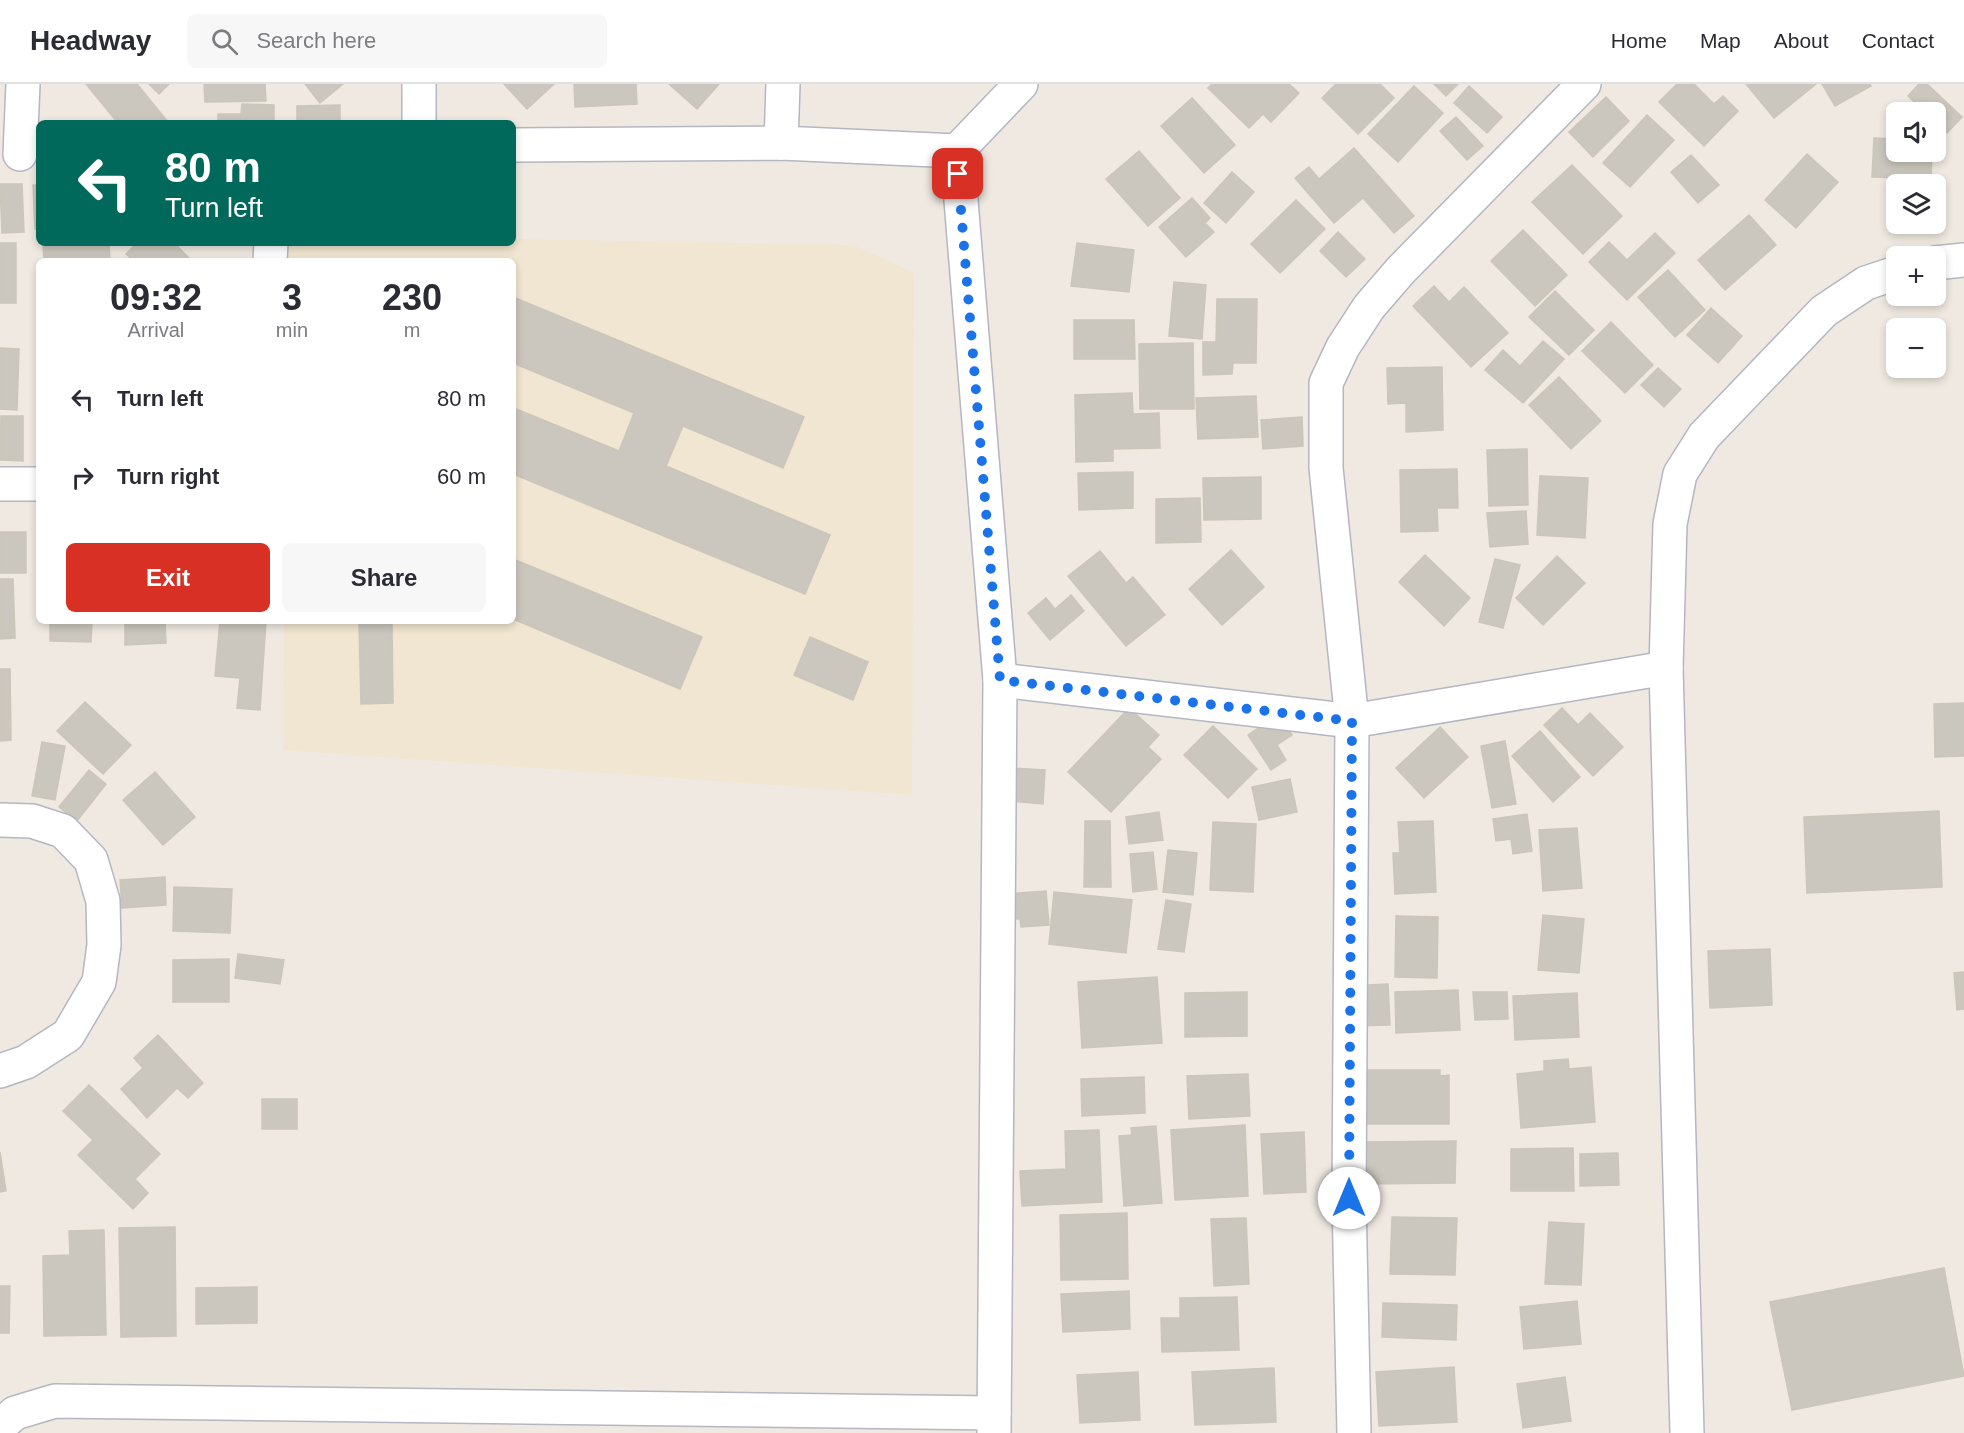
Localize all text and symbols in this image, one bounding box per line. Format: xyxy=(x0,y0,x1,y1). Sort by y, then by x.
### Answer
search box xyxy=(187,14,607,68)
text: Headway xyxy=(30,25,151,56)
icon: search xyxy=(208,25,241,58)
text: Search here xyxy=(256,28,376,53)
text: Home xyxy=(1611,29,1667,52)
text: Map xyxy=(1700,29,1741,52)
text: About xyxy=(1774,29,1829,52)
text: Contact xyxy=(1862,29,1934,52)
map controls xyxy=(1886,102,1946,378)
button: sound xyxy=(1886,102,1946,162)
icon: left xyxy=(66,144,144,222)
text: 80 m xyxy=(165,144,261,191)
pin xyxy=(932,148,983,199)
icon: arrive xyxy=(941,157,974,190)
button: layers xyxy=(1886,174,1946,234)
text: Turn left xyxy=(165,193,263,223)
button: + xyxy=(1886,246,1946,306)
text: 09:32 xyxy=(110,277,202,318)
text: 3 xyxy=(282,277,302,318)
text: 230 xyxy=(382,277,442,318)
button: − xyxy=(1886,318,1946,378)
text: Arrival xyxy=(128,319,184,341)
text: min xyxy=(276,319,308,341)
text: m xyxy=(404,319,420,341)
icon: left xyxy=(66,383,99,416)
text: Turn left xyxy=(117,386,203,411)
text: 80 m xyxy=(437,386,486,411)
icon: right xyxy=(66,461,99,494)
text: Turn right xyxy=(117,464,219,489)
text: 60 m xyxy=(437,464,486,489)
button: Exit xyxy=(66,543,270,612)
button: Share xyxy=(282,543,486,612)
position arrow xyxy=(1317,1166,1381,1230)

